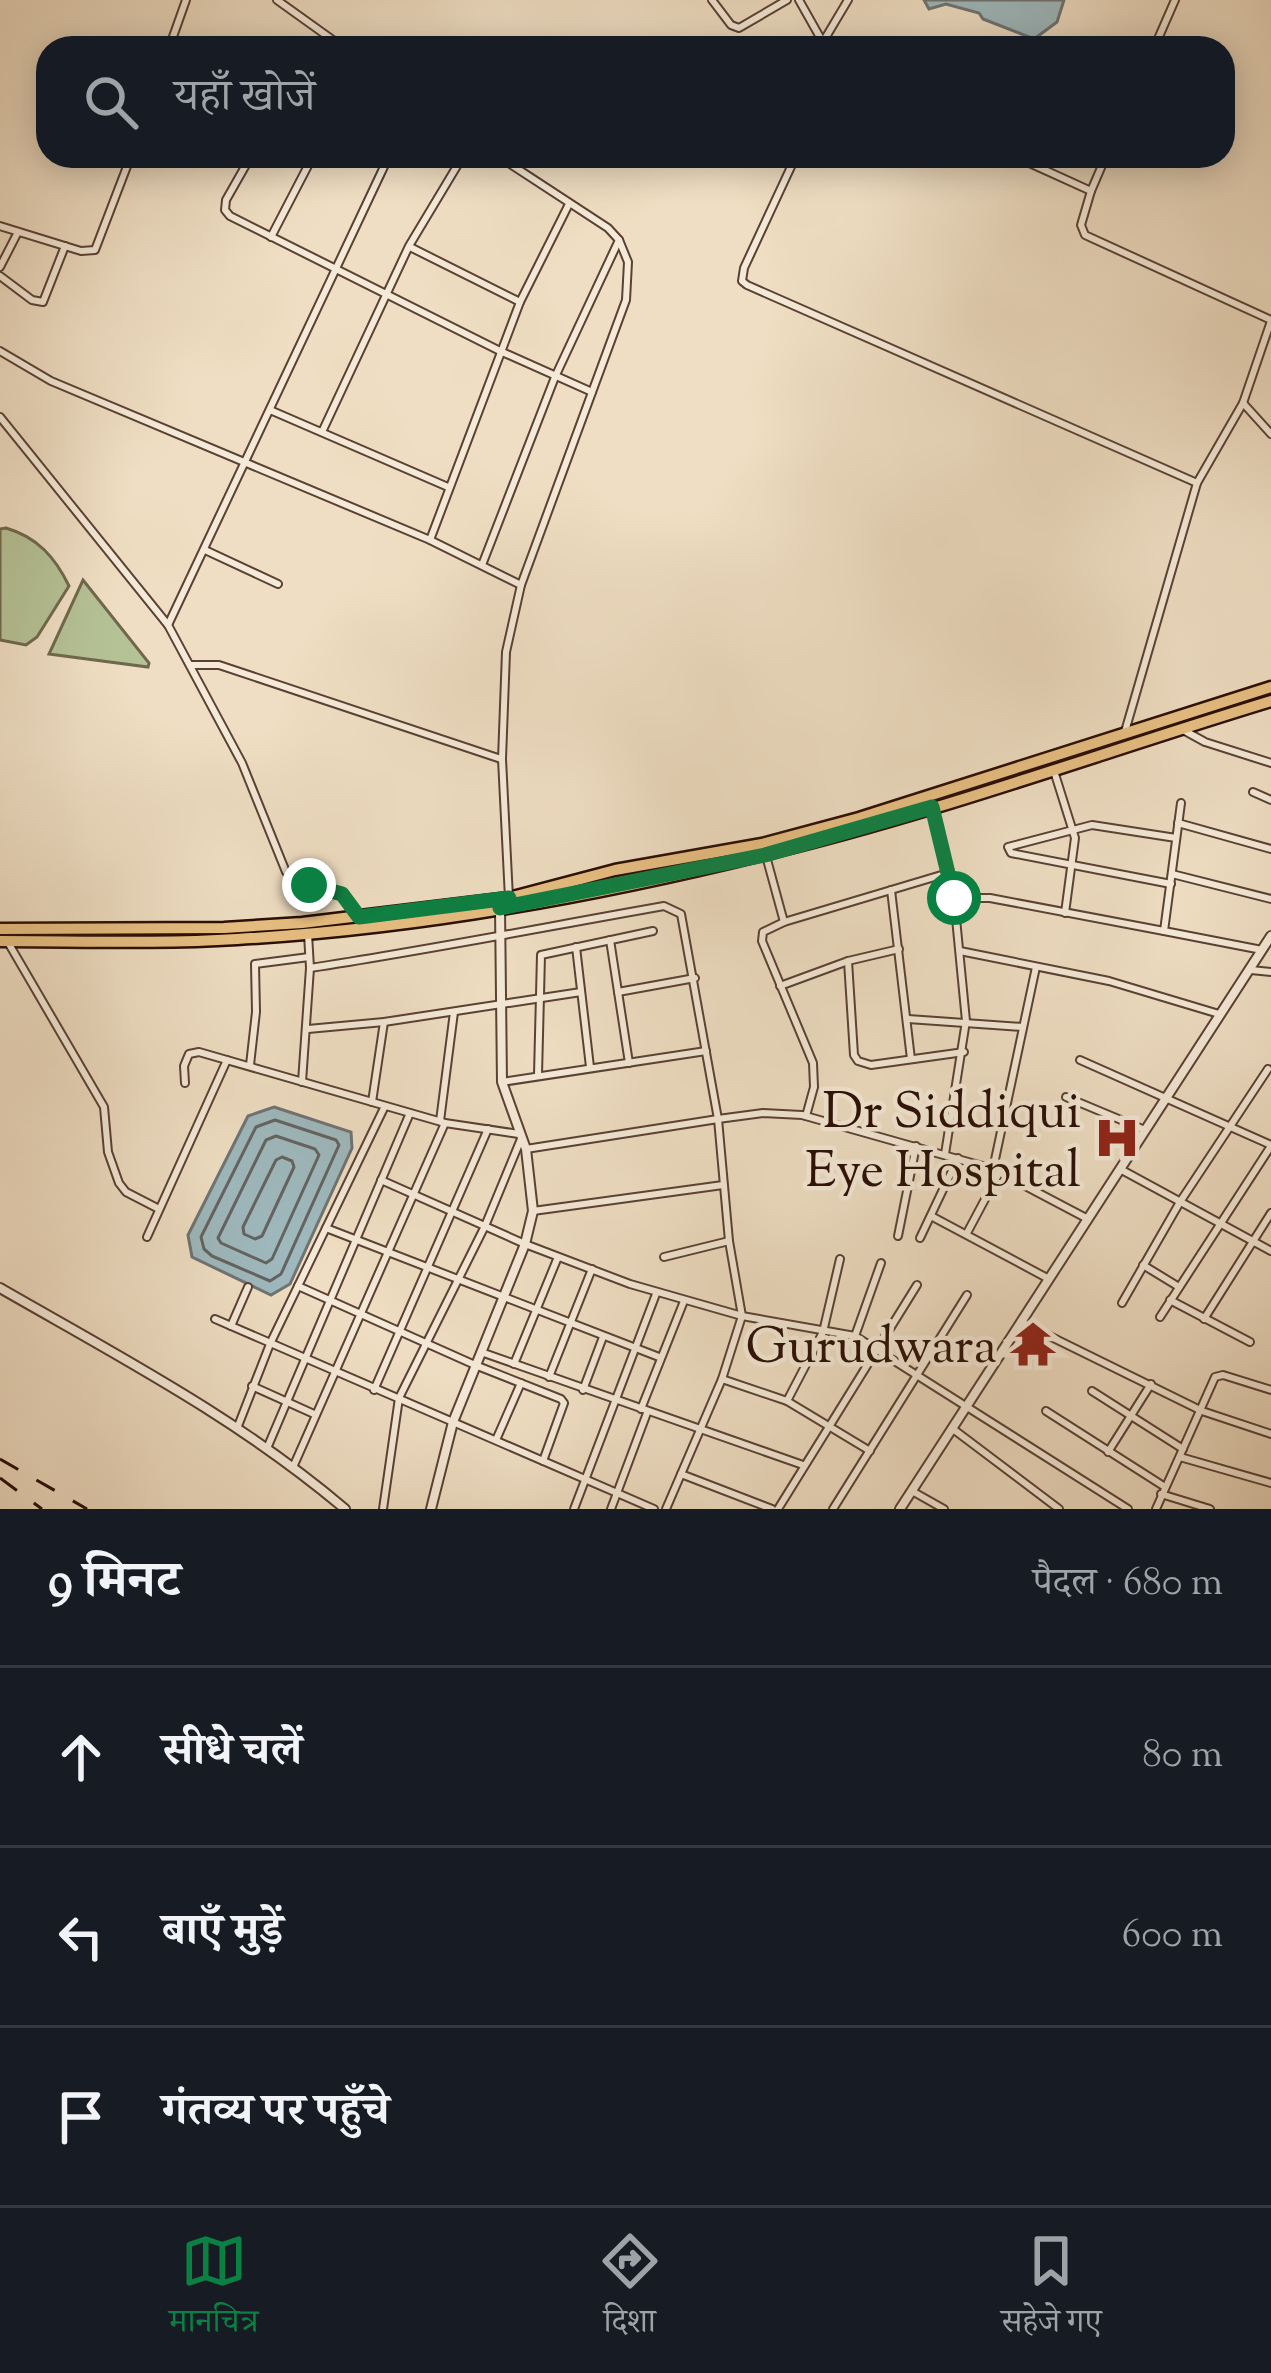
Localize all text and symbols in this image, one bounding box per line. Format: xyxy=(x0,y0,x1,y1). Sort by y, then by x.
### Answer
search box xyxy=(36,36,1235,168)
text: यहाँ खोजें xyxy=(174,67,315,132)
icon: search xyxy=(78,69,144,135)
route end xyxy=(282,858,336,912)
route start xyxy=(927,871,981,925)
place label: Dr Siddiqui Eye Hospital xyxy=(805,1078,1081,1210)
hospital icon: Dr Siddiqui Eye Hospital xyxy=(1092,1113,1142,1163)
place label: Gurudwara xyxy=(746,1313,997,1386)
temple icon: Gurudwara xyxy=(1008,1319,1058,1369)
text: 9 मिनट xyxy=(48,1547,180,1620)
text: पैदल · 680 m xyxy=(1033,1557,1223,1613)
text: सीधे चलें xyxy=(162,1721,302,1786)
icon: ahead xyxy=(48,1724,114,1790)
text: 80 m xyxy=(1142,1729,1223,1785)
text: बाएँ मुड़ें xyxy=(162,1901,283,1966)
icon: left xyxy=(48,1904,114,1970)
text: 600 m xyxy=(1122,1909,1223,1965)
text: गंतव्य पर पहुँचे xyxy=(162,2081,389,2146)
icon: arrive xyxy=(48,2084,114,2150)
tab: मानचित्र xyxy=(169,2228,259,2353)
tab: दिशा xyxy=(597,2228,663,2353)
tab: सहेजे गए xyxy=(1001,2228,1102,2353)

